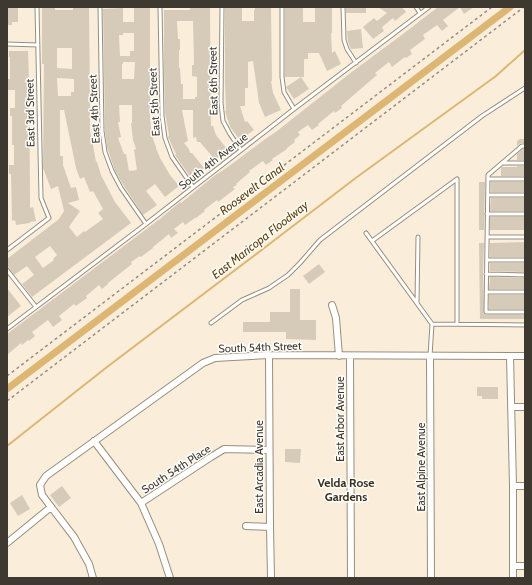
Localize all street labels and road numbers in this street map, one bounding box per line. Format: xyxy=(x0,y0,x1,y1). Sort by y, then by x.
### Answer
street label: East 6th Street xyxy=(205,46,221,116)
street label: East 5th Street xyxy=(145,67,163,137)
street label: East 4th Street xyxy=(85,74,103,144)
street label: East 3rd Street xyxy=(22,78,38,147)
street label: South 4th Avenue xyxy=(176,129,251,192)
street label: South 54th Street xyxy=(218,339,302,355)
street label: East Arbor Avenue xyxy=(333,376,347,462)
street label: East Arcadia Avenue xyxy=(252,420,266,514)
street label: East Alpine Avenue xyxy=(414,422,428,512)
street label: South 54th Place xyxy=(139,441,213,497)

